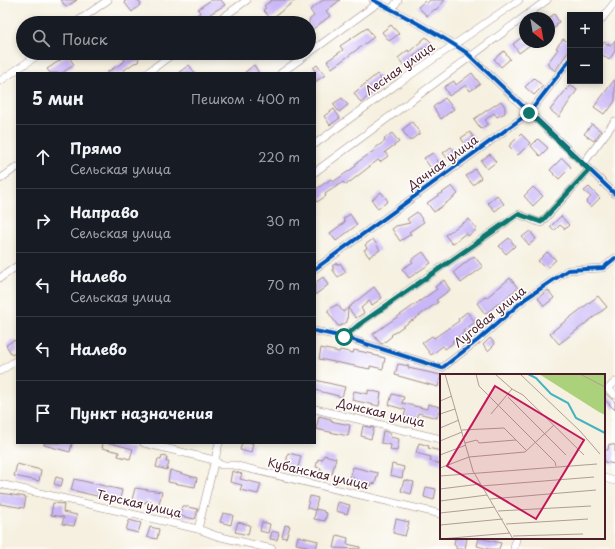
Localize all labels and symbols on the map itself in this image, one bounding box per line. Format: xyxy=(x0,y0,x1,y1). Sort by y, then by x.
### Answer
north arrow xyxy=(519,12,555,48)
street label: Лесная улица xyxy=(361,37,438,99)
route end xyxy=(520,104,538,122)
street label: Дачная улица xyxy=(402,130,482,195)
street label: Луговая улица xyxy=(449,281,530,351)
route start xyxy=(335,328,353,346)
inset map xyxy=(440,374,605,539)
street label: Донская улица xyxy=(335,393,427,431)
street label: Кубанская улица xyxy=(266,453,371,493)
street label: Терская улица xyxy=(95,484,184,522)

